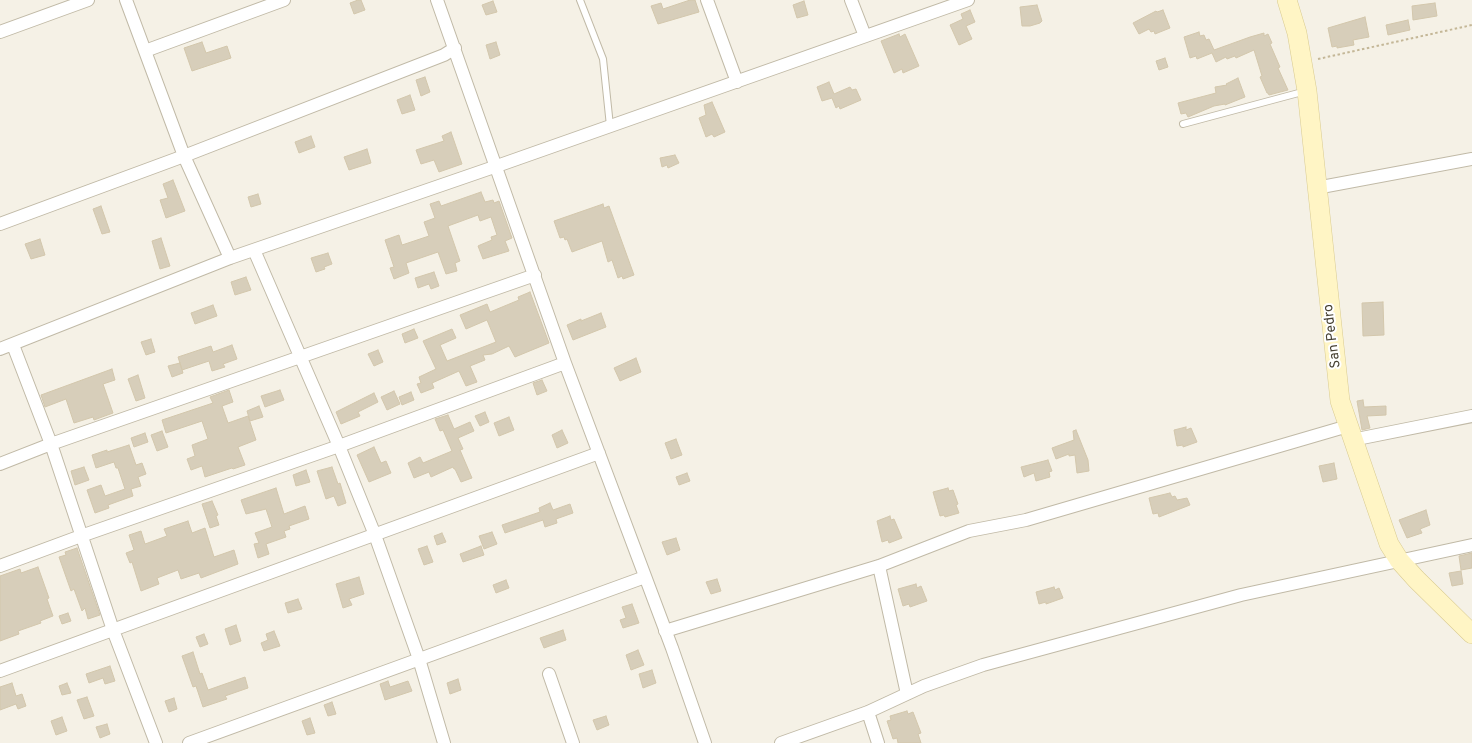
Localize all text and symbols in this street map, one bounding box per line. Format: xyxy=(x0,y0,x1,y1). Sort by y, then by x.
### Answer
street label: San Pedro xyxy=(1321,303,1345,369)

